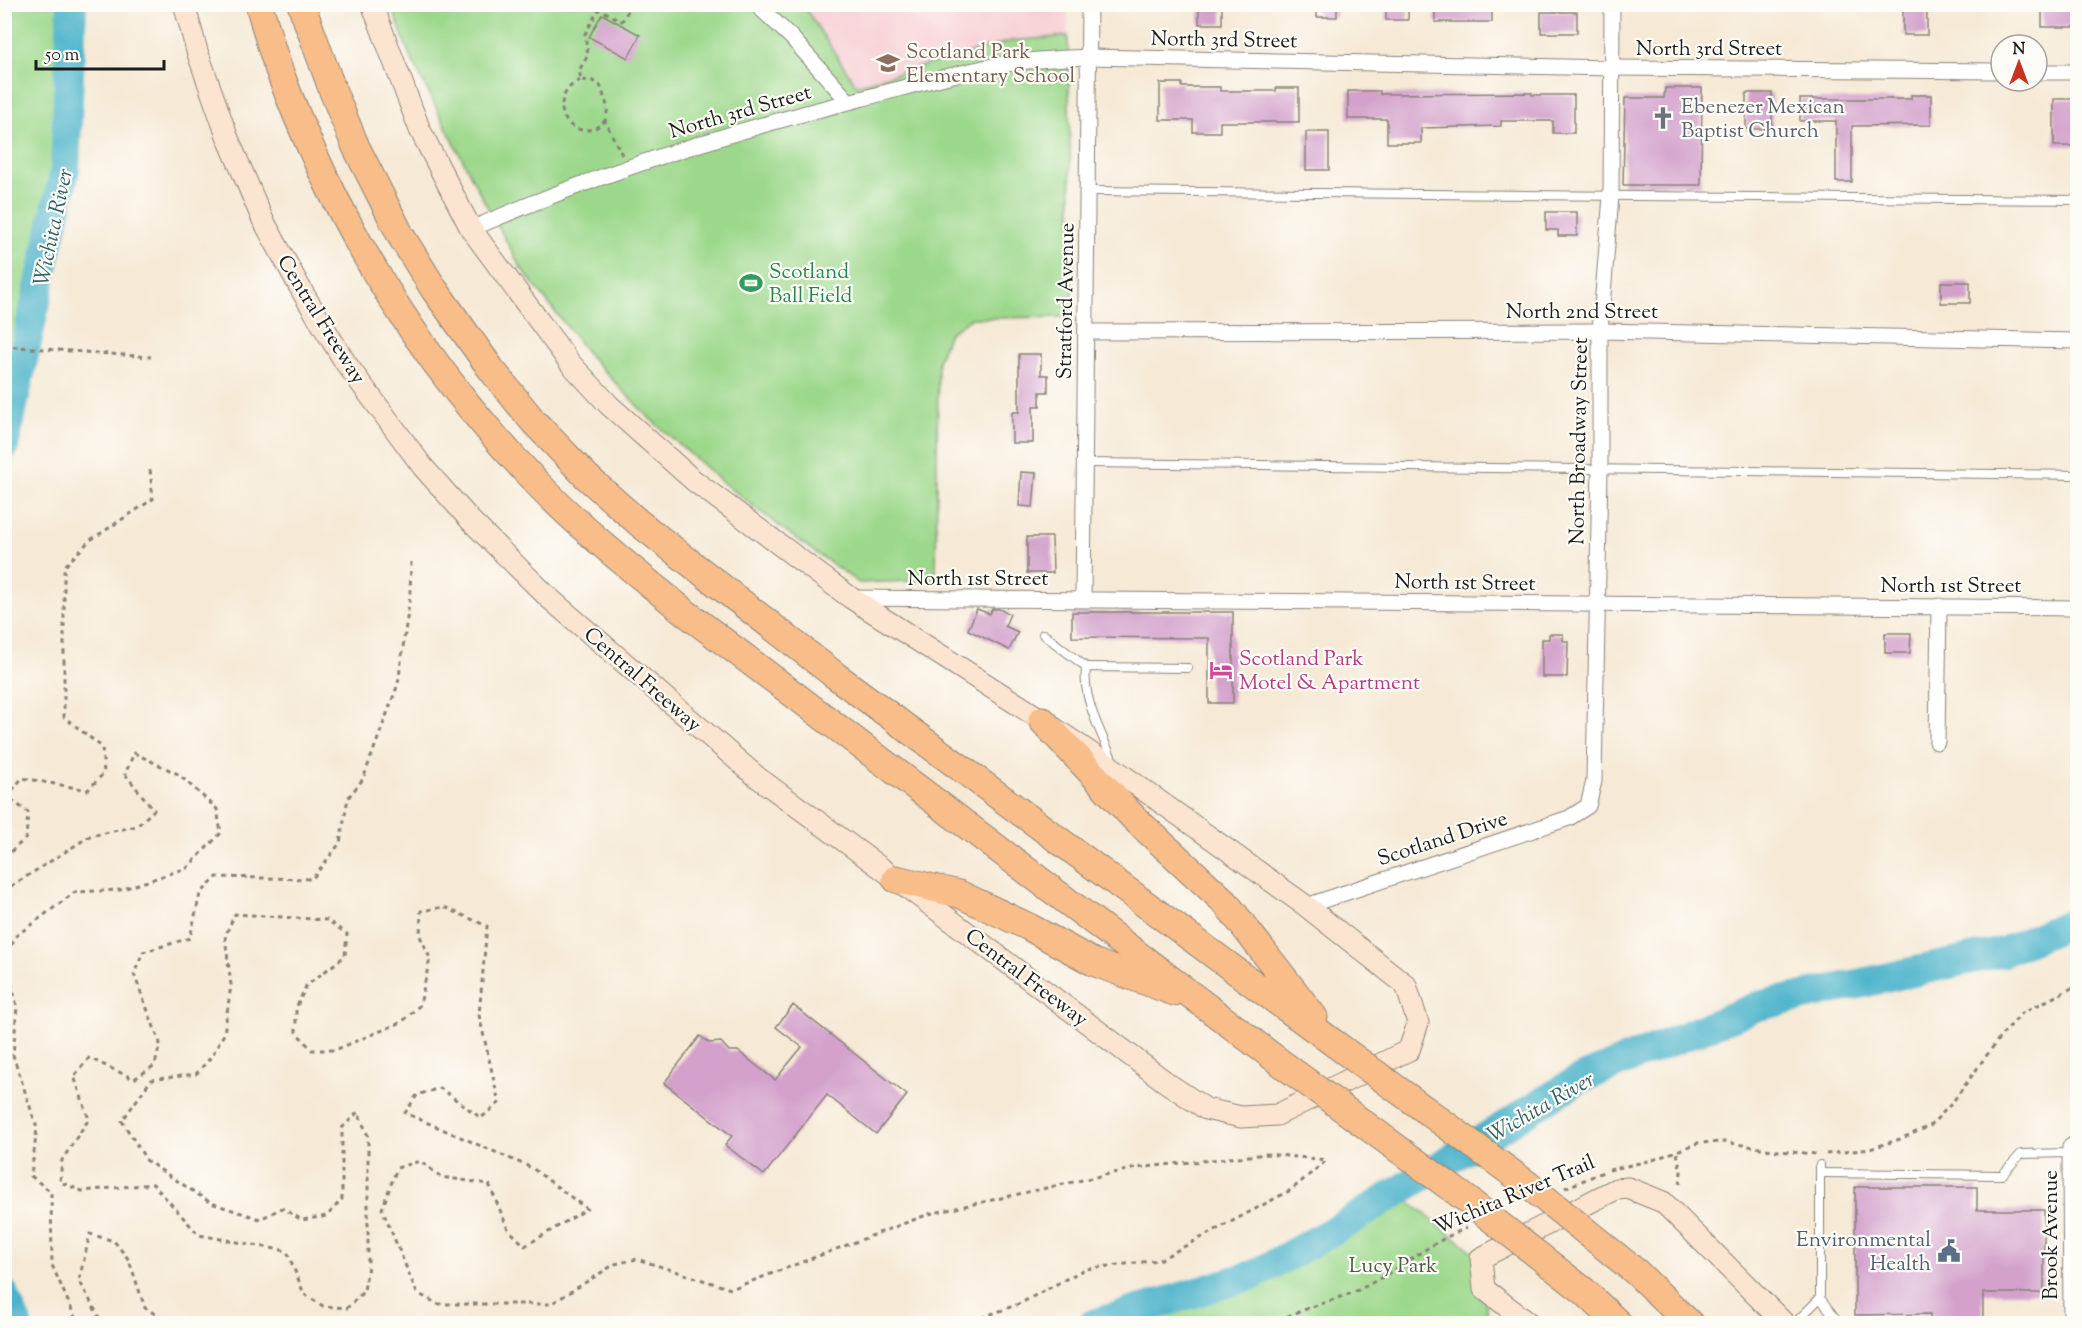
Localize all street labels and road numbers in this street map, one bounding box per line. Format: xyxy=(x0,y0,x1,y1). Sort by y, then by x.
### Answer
street label: North 3rd Street xyxy=(1150,25,1297,57)
street label: North 3rd Street xyxy=(1636,35,1782,65)
street label: North 3rd Street xyxy=(666,78,815,148)
street label: Stratford Avenue xyxy=(1051,222,1083,380)
street label: Central Freeway xyxy=(269,250,372,391)
street label: North 2nd Street xyxy=(1506,298,1658,328)
street label: North Broadway Street xyxy=(1563,337,1597,545)
street label: North 1st Street xyxy=(907,565,1049,595)
street label: North 1st Street xyxy=(1394,568,1536,600)
street label: North 1st Street xyxy=(1880,572,2022,602)
street label: Central Freeway xyxy=(576,621,708,741)
street label: Scotland Drive xyxy=(1374,805,1512,875)
street label: Central Freeway xyxy=(958,922,1094,1035)
street label: Wichita River Trail xyxy=(1429,1148,1600,1243)
street label: Brook Avenue xyxy=(2037,1170,2067,1300)

